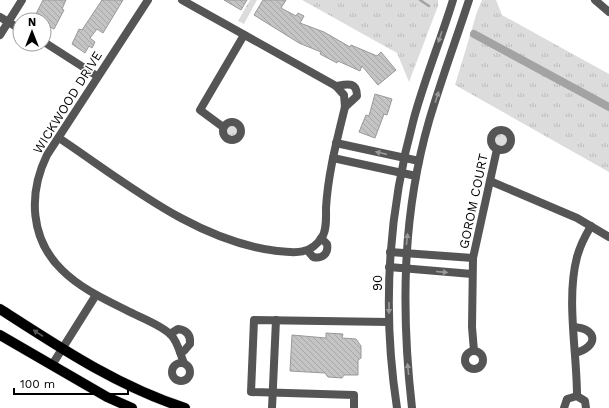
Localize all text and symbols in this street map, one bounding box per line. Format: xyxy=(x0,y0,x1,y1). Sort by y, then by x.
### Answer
north arrow xyxy=(12,12,52,52)
text: N xyxy=(28,16,36,29)
one-way arrow xyxy=(437,31,443,43)
street label: WICKWOOD DRIVE xyxy=(30,48,105,156)
one-way arrow xyxy=(434,90,440,102)
one-way arrow xyxy=(375,149,387,155)
street label: GOROM COURT xyxy=(456,152,491,250)
one-way arrow xyxy=(404,233,410,245)
one-way arrow xyxy=(436,269,448,275)
street label: 90 xyxy=(370,275,385,291)
one-way arrow xyxy=(386,302,392,315)
one-way arrow xyxy=(32,330,44,337)
one-way arrow xyxy=(404,363,411,375)
scale bar xyxy=(14,370,128,396)
text: 100 m xyxy=(20,377,55,391)

